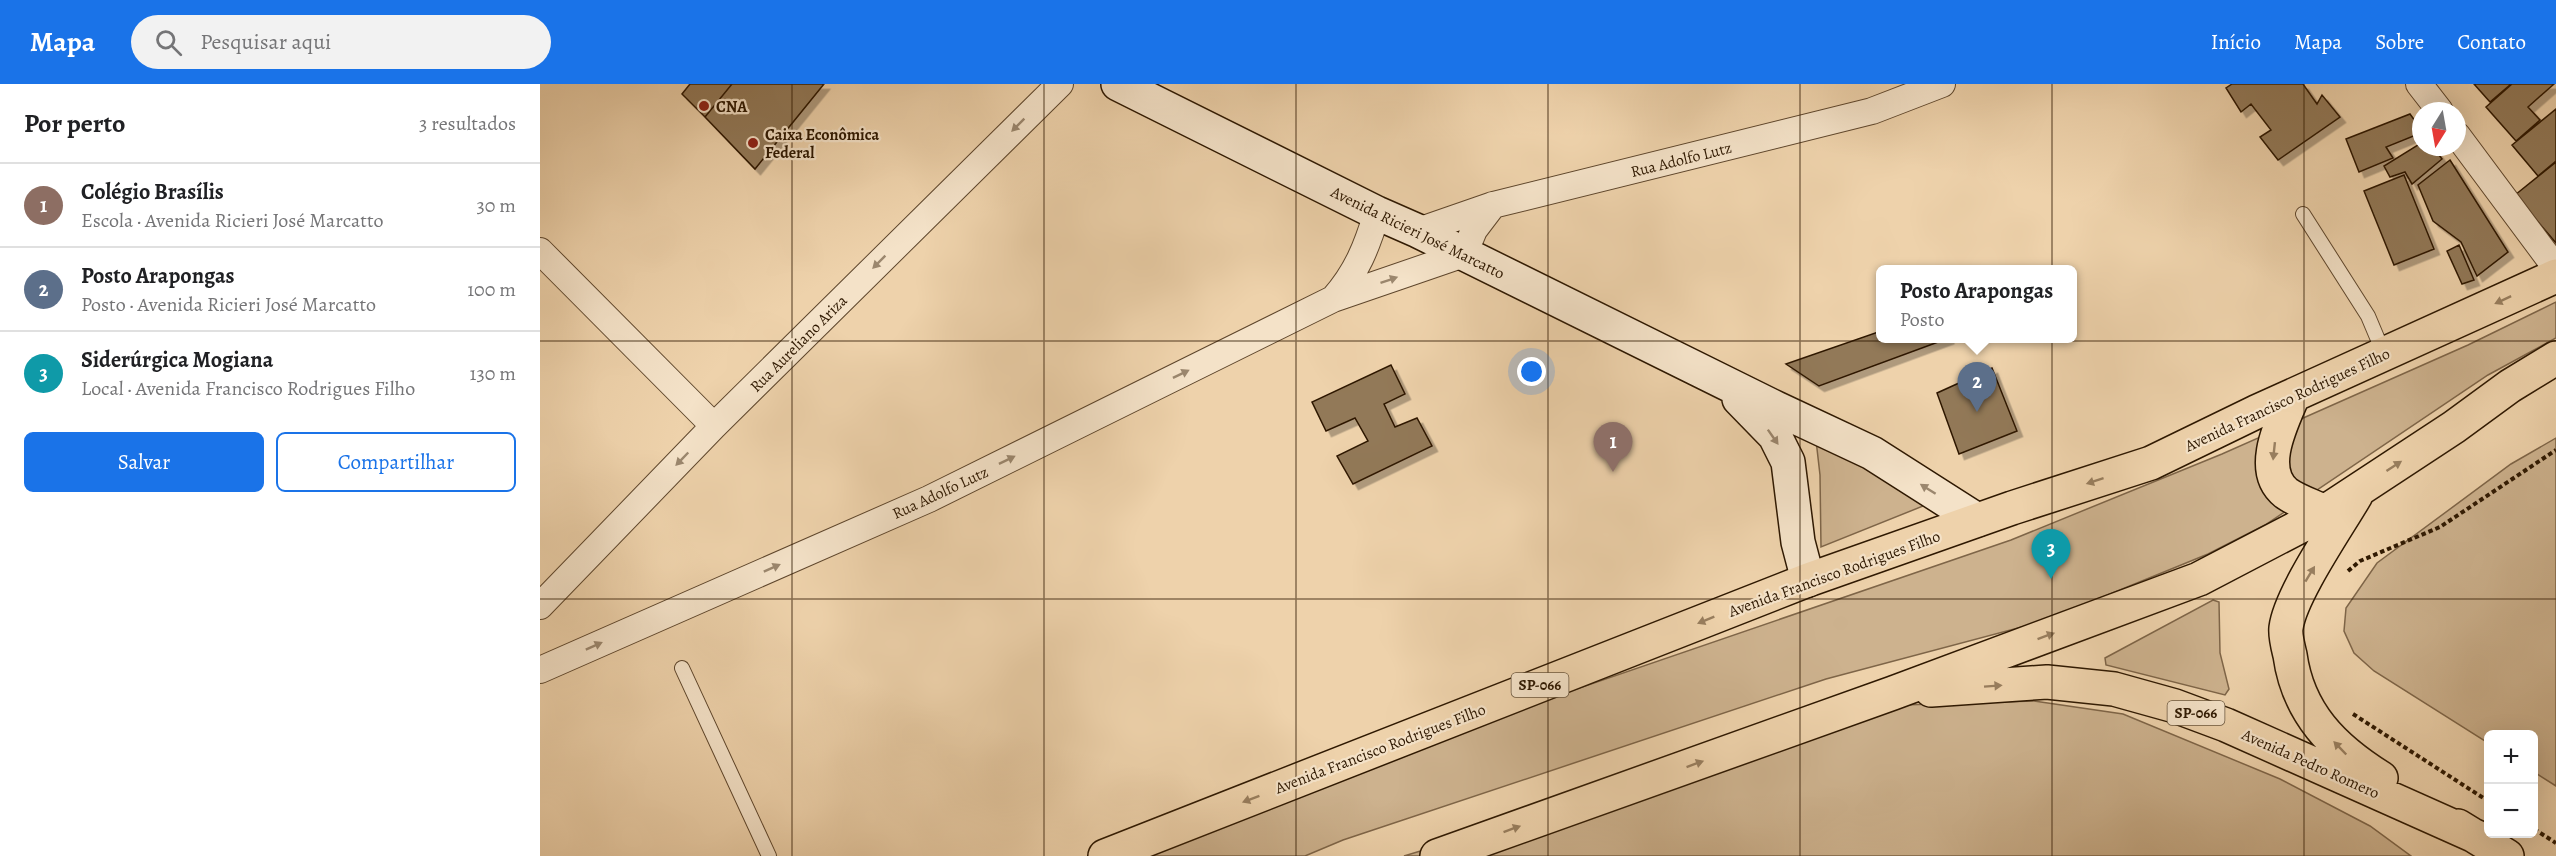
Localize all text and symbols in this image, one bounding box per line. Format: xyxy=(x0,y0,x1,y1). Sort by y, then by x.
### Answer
search box xyxy=(131,15,551,69)
text: Mapa xyxy=(30,23,95,61)
icon: search xyxy=(152,26,185,59)
text: Pesquisar aqui xyxy=(200,27,331,57)
text: Início xyxy=(2211,28,2261,56)
text: Mapa xyxy=(2294,28,2342,56)
text: Sobre xyxy=(2375,28,2424,56)
text: Contato xyxy=(2457,28,2526,56)
place label: CNA xyxy=(716,96,748,118)
marker: CNA xyxy=(697,99,711,113)
north arrow xyxy=(2412,102,2466,156)
text: Por perto xyxy=(24,106,125,141)
text: 3 resultados xyxy=(419,110,516,137)
one-way arrow xyxy=(1012,118,1026,132)
place label: Caixa Econômica Federal xyxy=(765,124,879,164)
marker: Caixa Econômica Federal xyxy=(746,136,760,150)
street label: Rua Adolfo Lutz xyxy=(1628,137,1734,183)
text: Colégio Brasílis xyxy=(81,177,224,207)
street label: Avenida Ricieri José Marcatto xyxy=(1326,181,1508,285)
text: 1 xyxy=(40,192,47,219)
text: 30 m xyxy=(476,192,516,219)
text: Escola · Avenida Ricieri José Marcatto xyxy=(81,207,383,234)
one-way arrow xyxy=(873,255,887,269)
text: Posto Arapongas xyxy=(81,261,235,291)
popup xyxy=(1876,265,2077,343)
one-way arrow xyxy=(1380,274,1398,284)
text: 2 xyxy=(39,276,48,303)
text: 100 m xyxy=(467,276,516,303)
text: Posto Arapongas xyxy=(1900,276,2053,306)
street label: Rua Aureliano Ariza xyxy=(745,290,853,397)
text: Posto · Avenida Ricieri José Marcatto xyxy=(81,291,376,318)
one-way arrow xyxy=(2494,296,2511,305)
text: Posto xyxy=(1900,306,1944,333)
street label: Avenida Francisco Rodrigues Filho xyxy=(2180,343,2393,458)
text: Siderúrgica Mogiana xyxy=(81,345,273,375)
your location xyxy=(1517,357,1546,386)
text: 3 xyxy=(39,360,48,387)
text: 130 m xyxy=(470,360,516,387)
pin: 2 xyxy=(1958,362,1996,412)
one-way arrow xyxy=(1173,369,1190,379)
text: Local · Avenida Francisco Rodrigues Filho xyxy=(81,375,415,402)
pin: 1 xyxy=(1594,422,1632,472)
one-way arrow xyxy=(1767,428,1779,444)
button: Salvar xyxy=(24,432,264,492)
button: Compartilhar xyxy=(276,432,516,492)
one-way arrow xyxy=(2269,441,2279,460)
one-way arrow xyxy=(675,452,689,466)
one-way arrow xyxy=(998,456,1015,465)
one-way arrow xyxy=(2386,460,2402,472)
street label: Rua Adolfo Lutz xyxy=(889,461,992,525)
one-way arrow xyxy=(2086,476,2104,486)
one-way arrow xyxy=(1920,483,1936,494)
street label: Avenida Francisco Rodrigues Filho xyxy=(1725,525,1943,623)
pin: 3 xyxy=(2032,530,2070,579)
one-way arrow xyxy=(763,563,781,572)
one-way arrow xyxy=(2304,566,2315,582)
one-way arrow xyxy=(1696,615,1714,625)
one-way arrow xyxy=(2038,631,2056,641)
one-way arrow xyxy=(585,642,602,651)
road number: SP-066 xyxy=(1512,673,1568,697)
one-way arrow xyxy=(1984,681,2003,690)
street label: Avenida Francisco Rodrigues Filho xyxy=(1271,699,1489,800)
road number: SP-066 xyxy=(2168,701,2224,725)
street label: Avenida Pedro Romero xyxy=(2238,723,2383,804)
map controls xyxy=(2484,730,2538,838)
button: + xyxy=(2484,730,2538,784)
one-way arrow xyxy=(2333,740,2347,755)
one-way arrow xyxy=(1687,758,1705,768)
button: − xyxy=(2484,784,2538,838)
one-way arrow xyxy=(1241,794,1259,804)
one-way arrow xyxy=(1503,824,1521,834)

